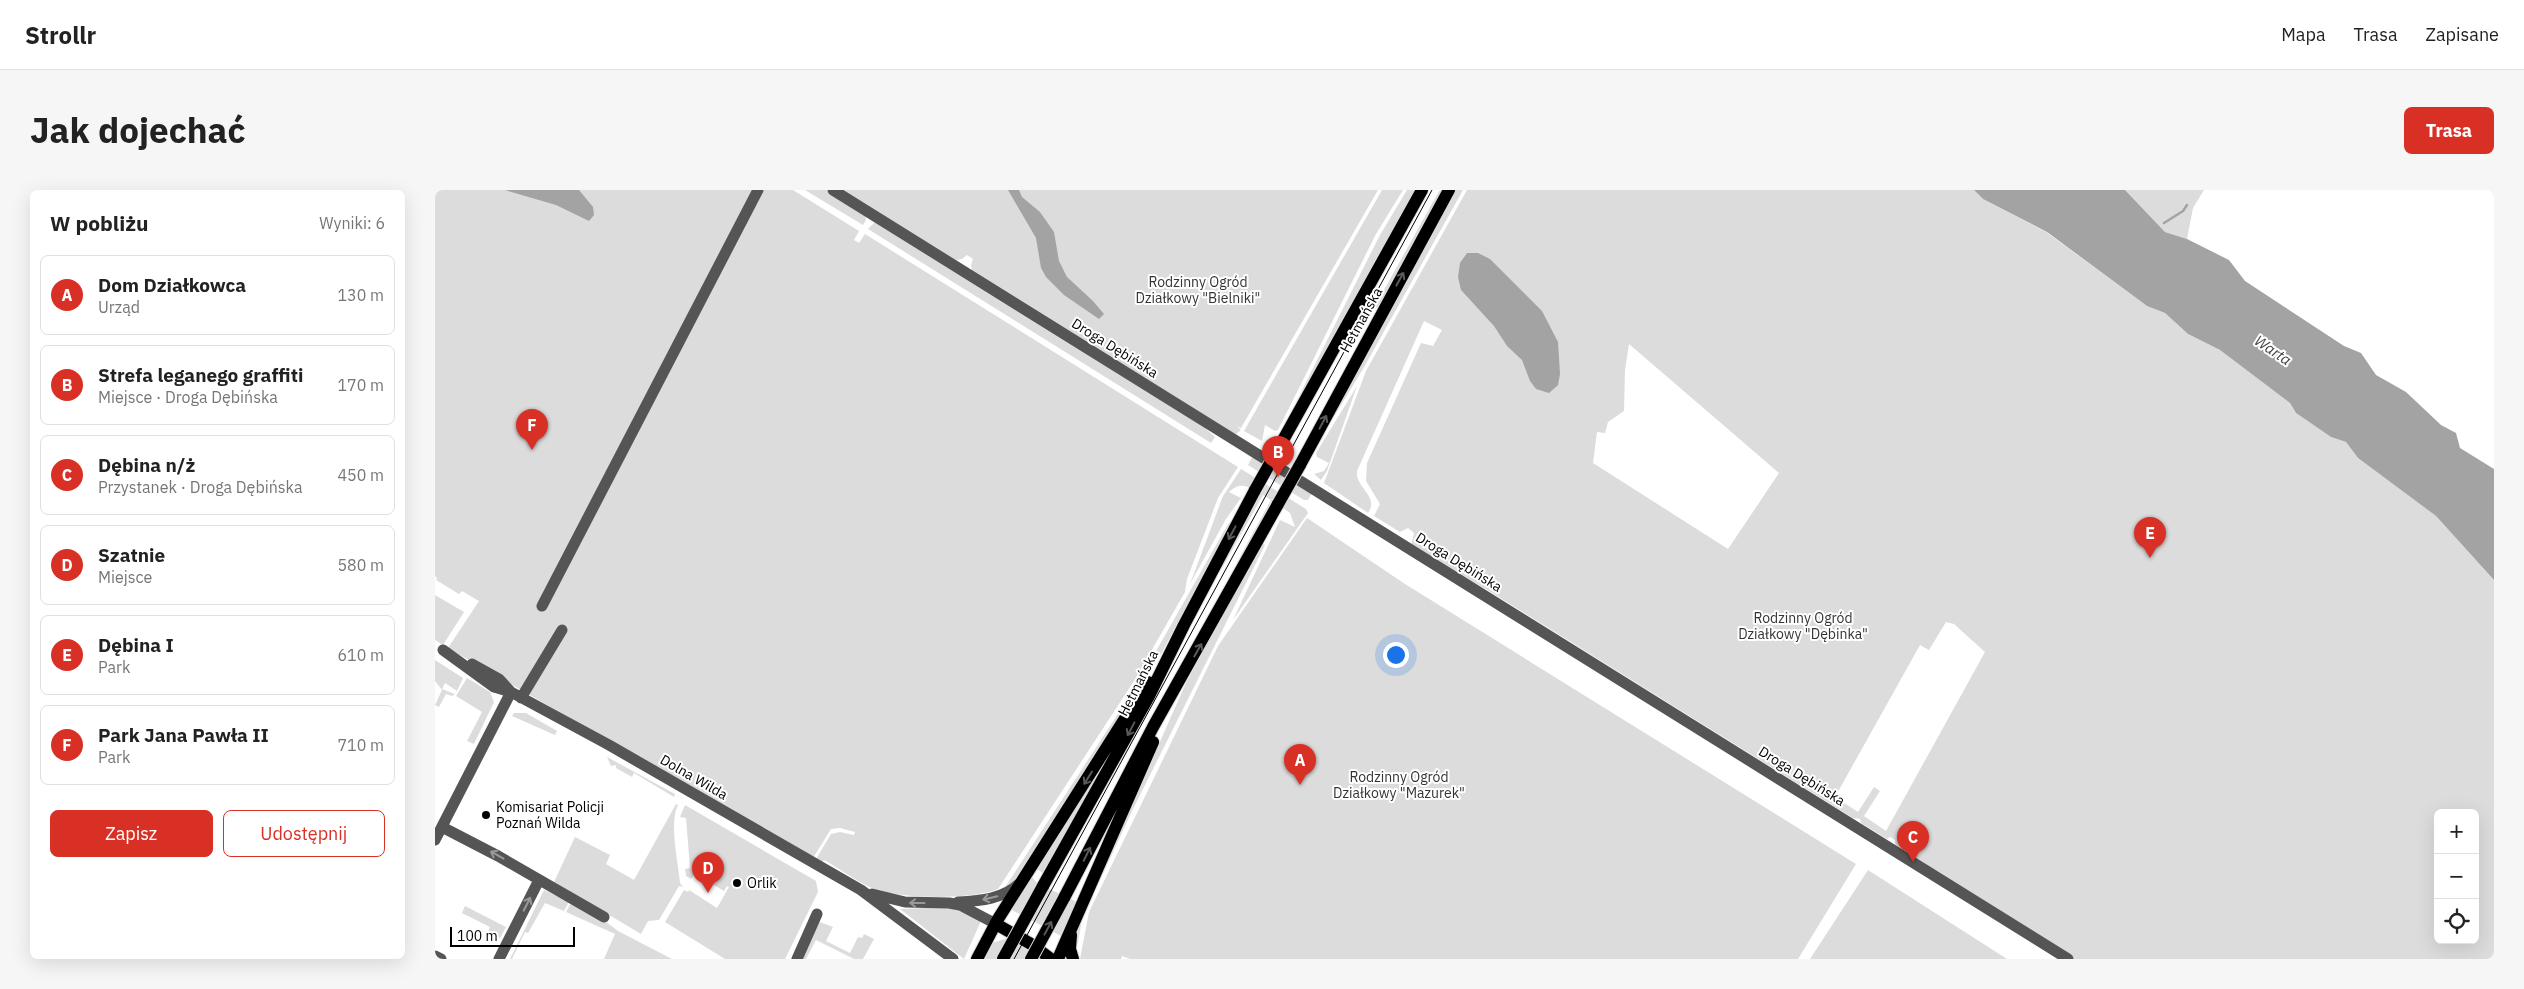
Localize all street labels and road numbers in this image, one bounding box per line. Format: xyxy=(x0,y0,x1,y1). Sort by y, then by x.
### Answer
street label: Hetmańska xyxy=(1336,284,1387,356)
street label: Droga Dębińska xyxy=(1068,314,1162,382)
street label: Droga Dębińska xyxy=(1412,528,1506,596)
street label: Hetmańska xyxy=(1114,646,1163,719)
street label: Droga Dębińska xyxy=(1755,742,1849,810)
street label: Dolna Wilda xyxy=(657,750,731,804)

